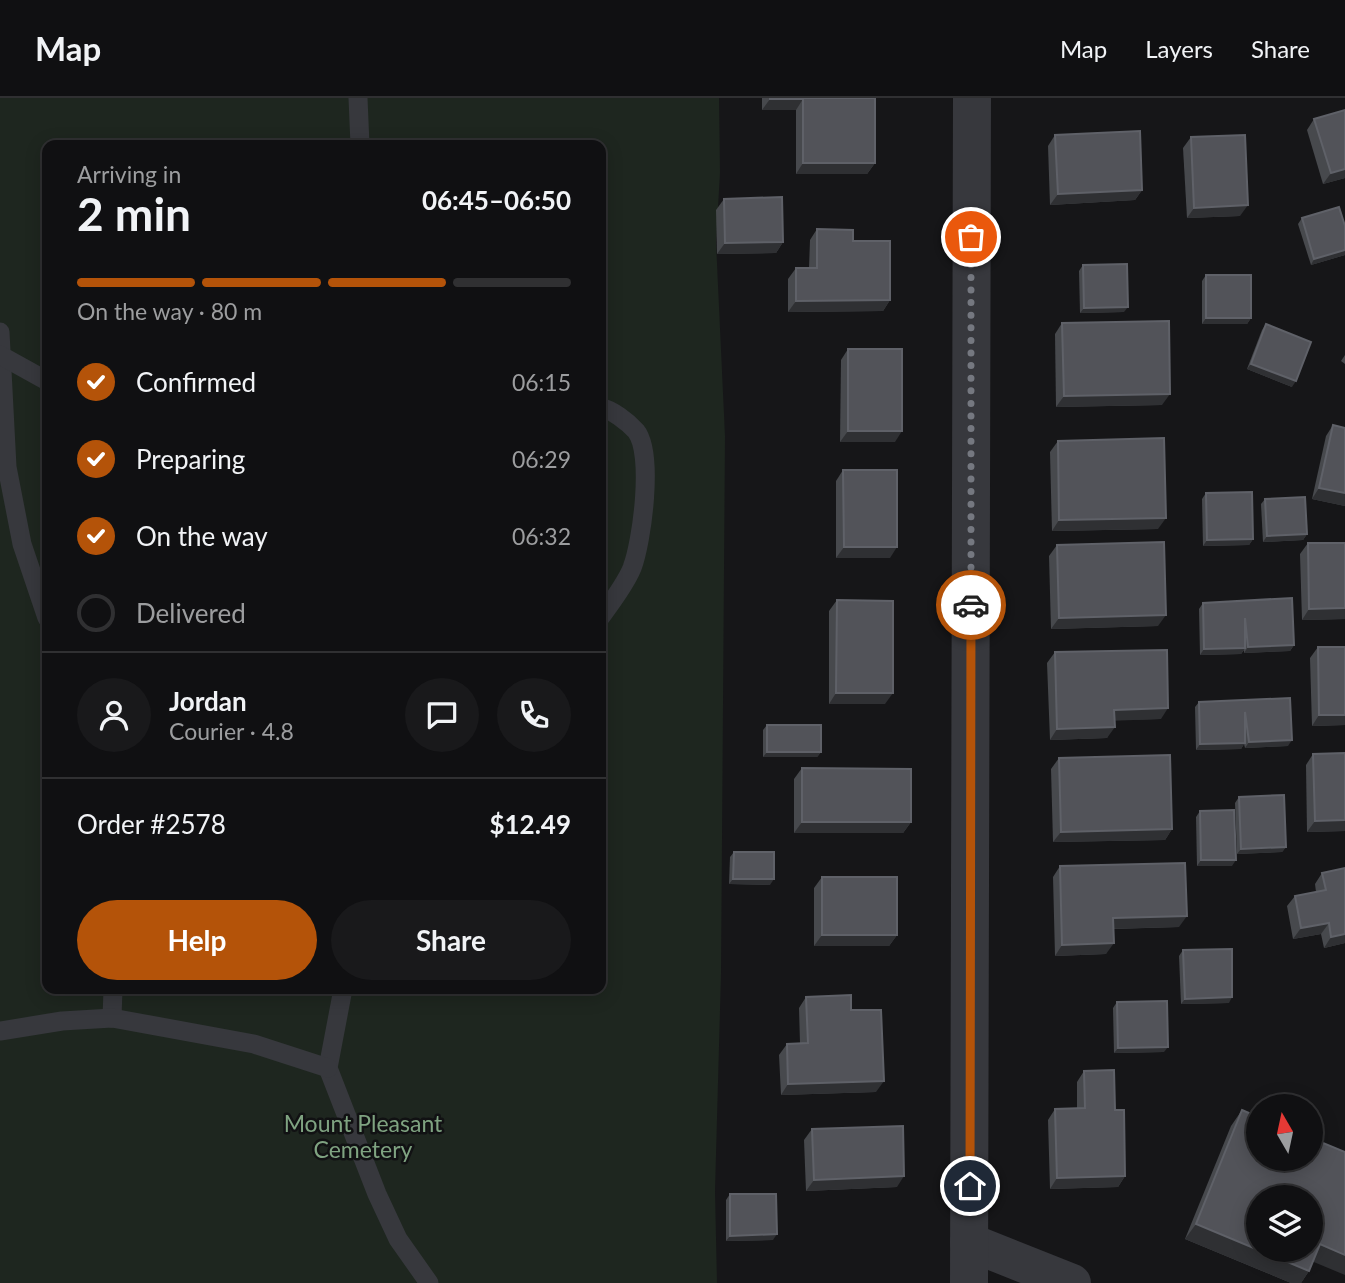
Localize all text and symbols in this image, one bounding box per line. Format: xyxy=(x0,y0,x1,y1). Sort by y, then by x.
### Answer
text: Map xyxy=(35,28,101,68)
text: Map xyxy=(1060,34,1107,63)
text: Layers xyxy=(1145,34,1213,63)
text: Share xyxy=(1251,34,1310,63)
text: Arriving in xyxy=(77,160,181,188)
text: 06:45–06:50 xyxy=(422,184,571,216)
text: 2 min xyxy=(77,186,191,241)
pin xyxy=(941,207,1001,267)
icon: bag xyxy=(952,218,990,256)
text: On the way · 80 m xyxy=(77,297,262,325)
icon: check xyxy=(77,363,115,401)
text: Confirmed xyxy=(136,366,256,398)
text: 06:15 xyxy=(512,368,571,396)
icon: check xyxy=(77,440,115,478)
text: Preparing xyxy=(136,443,245,475)
text: 06:29 xyxy=(512,445,571,473)
icon: check xyxy=(77,517,115,555)
text: On the way xyxy=(136,520,268,552)
text: 06:32 xyxy=(512,522,571,550)
courier xyxy=(936,570,1006,640)
icon: car xyxy=(952,586,990,624)
text: Delivered xyxy=(136,597,246,629)
button: person xyxy=(77,678,151,752)
button: chat xyxy=(405,678,479,752)
button: phone xyxy=(497,678,571,752)
text: Jordan xyxy=(169,685,247,717)
text: Courier · 4.8 xyxy=(169,717,294,745)
text: Order #2578 xyxy=(77,808,226,840)
text: $12.49 xyxy=(489,808,571,840)
button: Help xyxy=(77,900,317,980)
button: Share xyxy=(331,900,571,980)
north arrow xyxy=(1246,1094,1323,1171)
map controls xyxy=(1246,1094,1323,1262)
park label: Mount Pleasant Cemetery xyxy=(284,1109,443,1163)
pin xyxy=(940,1156,1000,1216)
icon: home xyxy=(951,1167,989,1205)
button: layers xyxy=(1246,1185,1323,1262)

